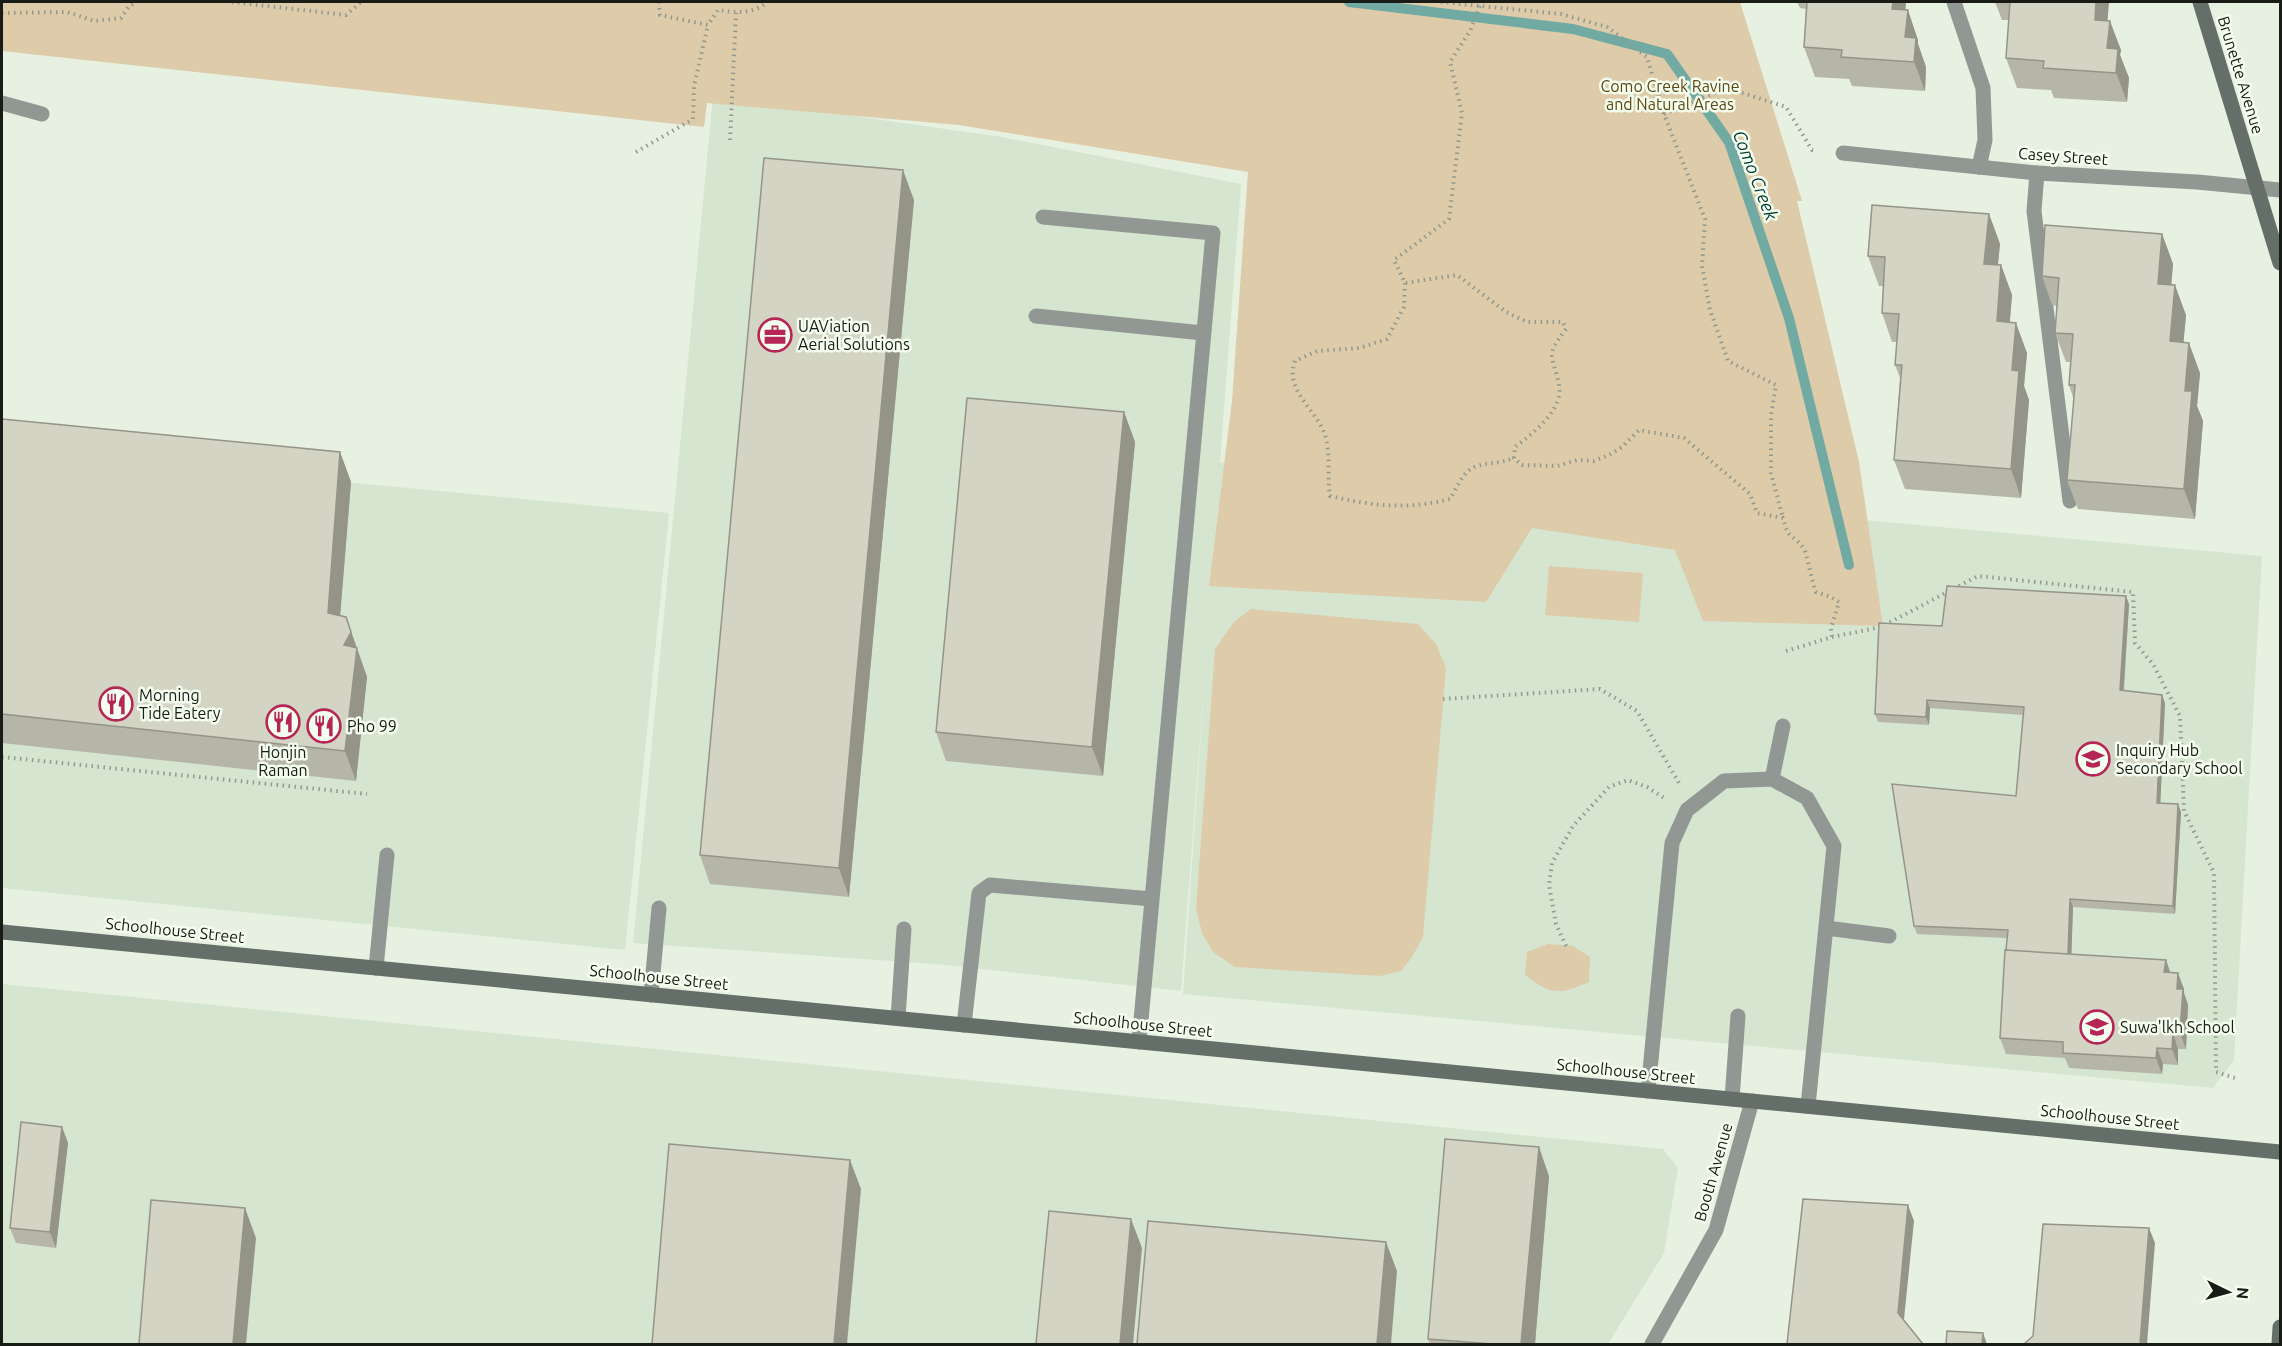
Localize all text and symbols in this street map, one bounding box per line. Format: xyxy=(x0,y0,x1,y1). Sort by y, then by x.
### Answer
street label: Brunette Avenue xyxy=(2215,14,2267,136)
park label: Como Creek Ravine and Natural Areas xyxy=(1600,77,1740,113)
water label: Como Creek xyxy=(1730,127,1783,224)
street label: Casey Street xyxy=(2018,144,2109,168)
office icon: UAViation Aerial Solutions xyxy=(757,317,793,353)
place label: UAViation Aerial Solutions xyxy=(798,317,910,353)
restaurant icon: Morning Tide Eatery xyxy=(98,686,134,722)
place label: Morning Tide Eatery xyxy=(139,686,221,722)
restaurant icon: Honjin Raman xyxy=(265,704,301,740)
restaurant icon: Pho 99 xyxy=(306,708,342,744)
place label: Pho 99 xyxy=(347,717,397,735)
school or university icon: Inquiry Hub Secondary School xyxy=(2075,741,2111,777)
place label: Inquiry Hub Secondary School xyxy=(2116,741,2242,777)
place label: Honjin Raman xyxy=(258,743,308,779)
street label: Schoolhouse Street xyxy=(105,914,246,946)
street label: Schoolhouse Street xyxy=(589,961,730,993)
street label: Schoolhouse Street xyxy=(1073,1008,1214,1040)
school or university icon: Suwa'lkh School xyxy=(2079,1009,2115,1045)
place label: Suwa'lkh School xyxy=(2120,1018,2235,1036)
street label: Schoolhouse Street xyxy=(1556,1055,1697,1087)
street label: Schoolhouse Street xyxy=(2040,1101,2181,1133)
street label: Booth Avenue xyxy=(1690,1121,1736,1223)
north arrow xyxy=(2198,1262,2258,1322)
text: N xyxy=(2233,1287,2252,1300)

